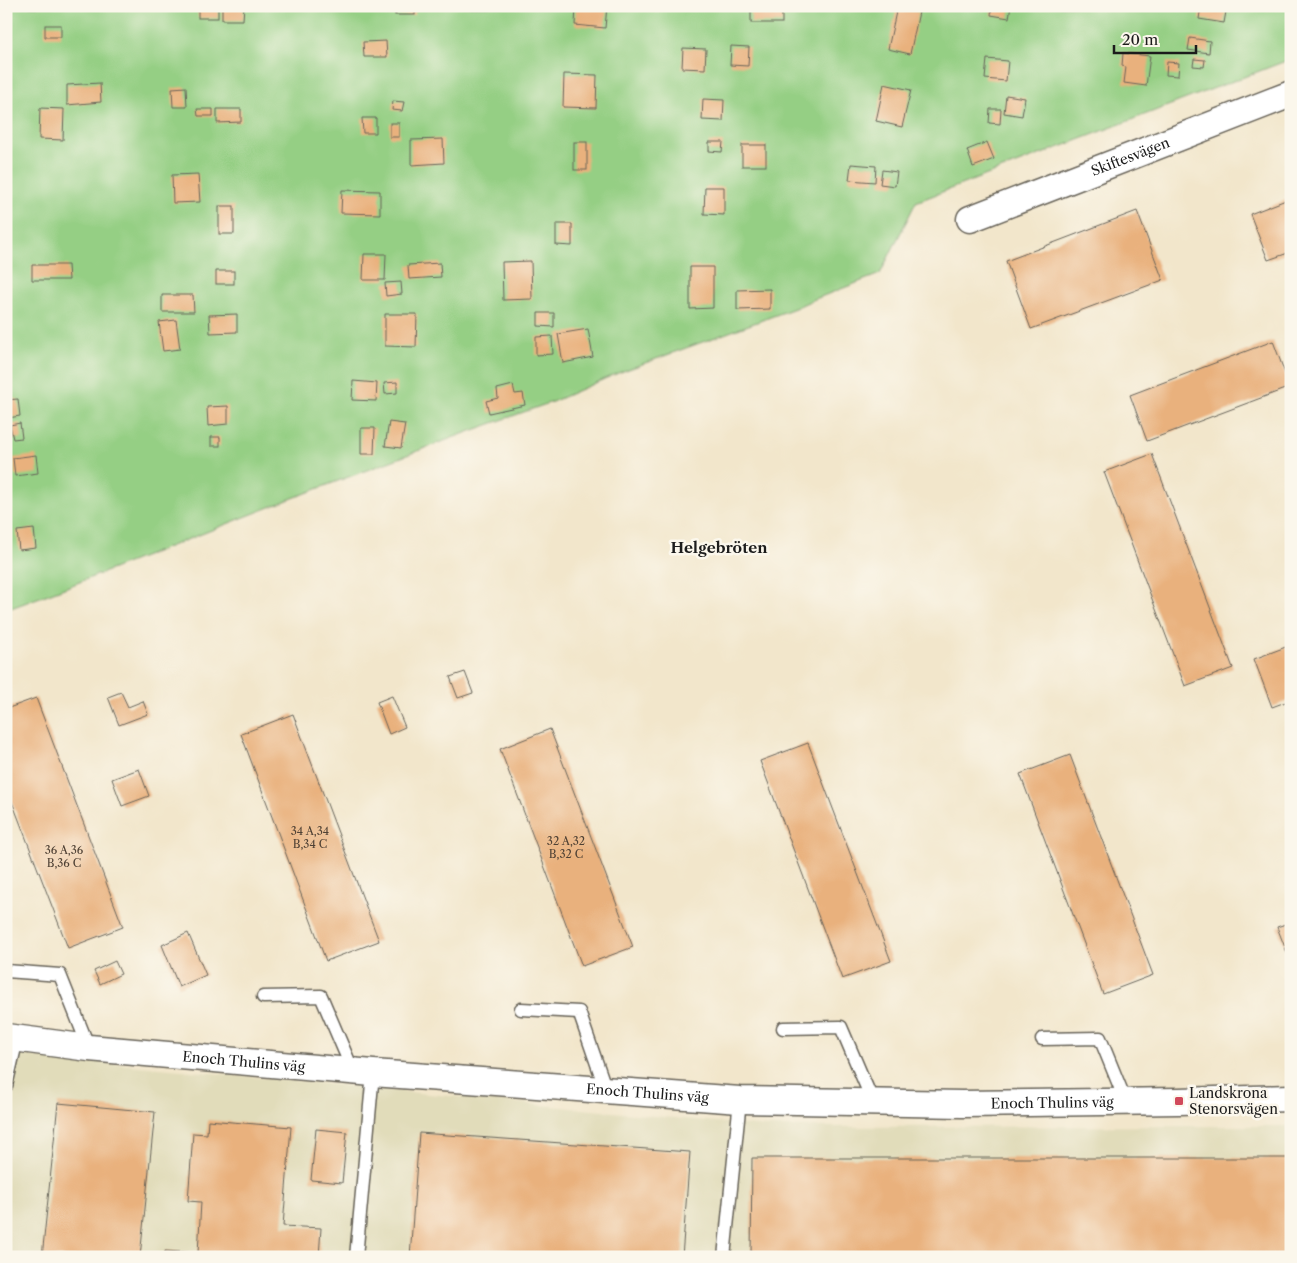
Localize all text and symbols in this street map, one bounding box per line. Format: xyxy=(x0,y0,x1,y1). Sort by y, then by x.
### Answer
scale bar xyxy=(1114,22,1197,54)
text: 20 m xyxy=(1122,30,1158,49)
street label: Skiftesvägen xyxy=(1088,133,1172,180)
district label: Helgebröten xyxy=(671,538,768,557)
house number: 34 A,34 B,34 C xyxy=(291,824,329,851)
house number: 32 A,32 B,32 C xyxy=(547,834,585,861)
house number: 36 A,36 B,36 C xyxy=(45,843,84,870)
street label: Enoch Thulins väg xyxy=(182,1047,306,1076)
street label: Enoch Thulins väg xyxy=(585,1080,710,1107)
place label: Landskrona Stenorsvägen xyxy=(1189,1084,1278,1118)
street label: Enoch Thulins väg xyxy=(991,1093,1114,1113)
marker: Landskrona Stenorsvägen xyxy=(1173,1095,1185,1107)

